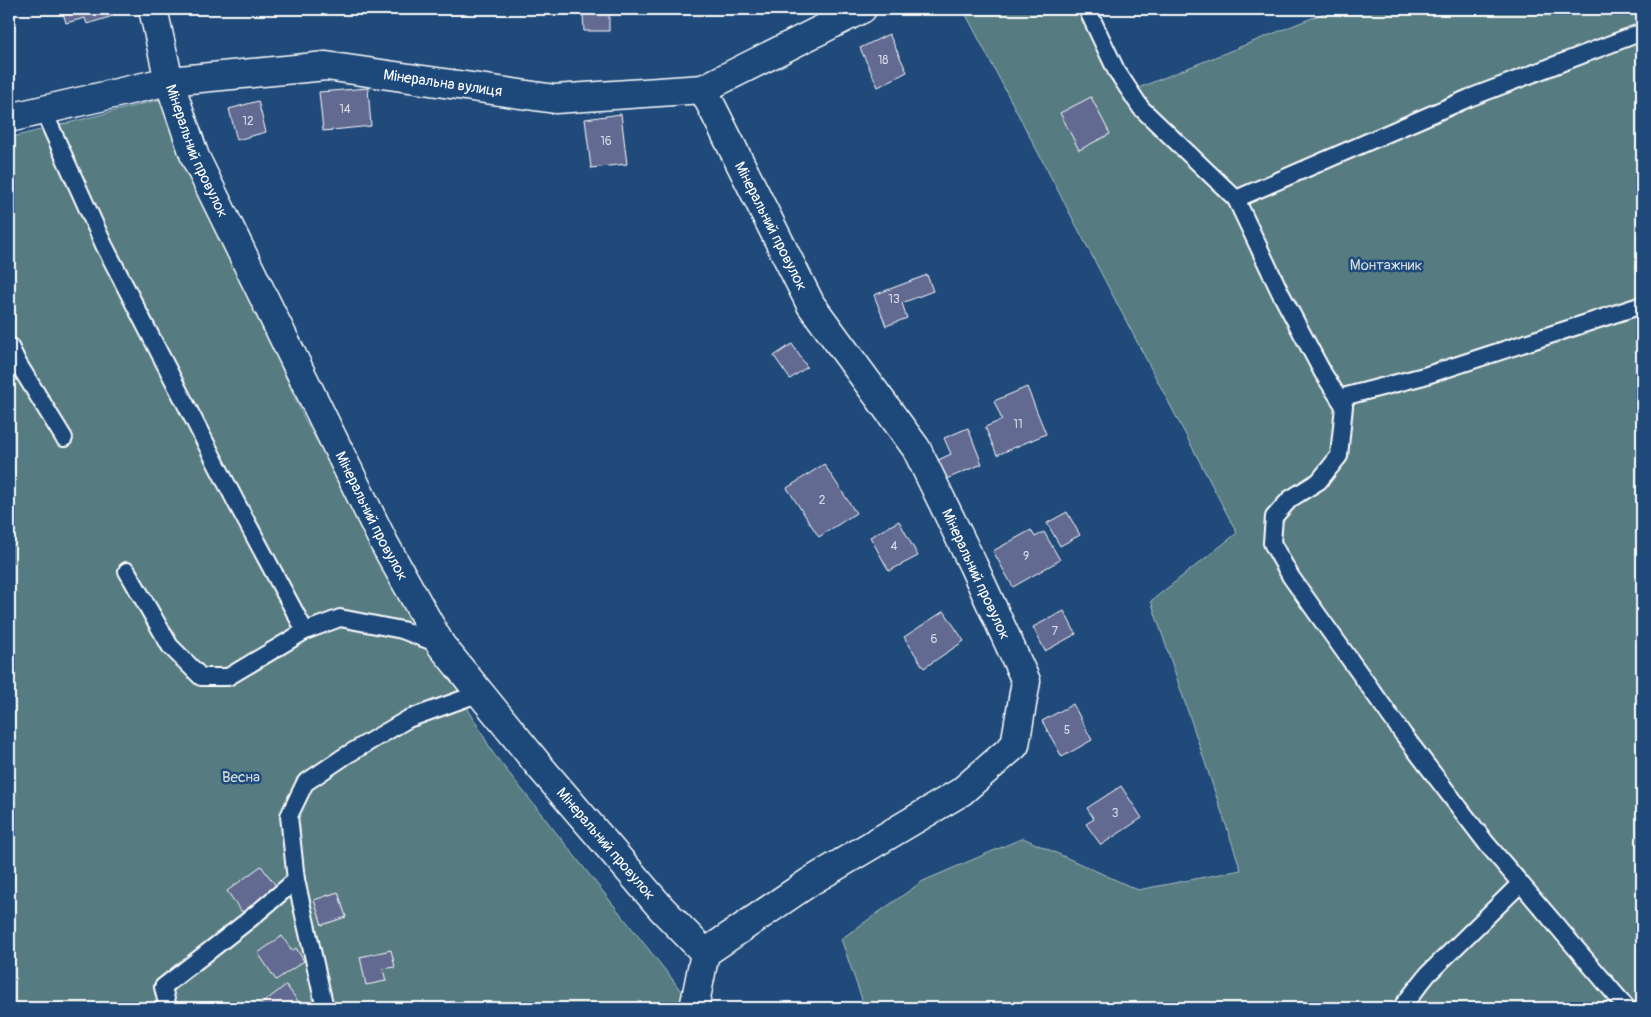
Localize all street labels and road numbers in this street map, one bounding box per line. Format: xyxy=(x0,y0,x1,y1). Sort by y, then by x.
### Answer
street label: Мінеральна вулиця xyxy=(382,65,503,101)
street label: Мінеральний провулок xyxy=(161,82,232,221)
street label: Мінеральний провулок xyxy=(730,159,811,294)
street label: Мінеральний провулок xyxy=(331,448,412,584)
street label: Мінеральний провулок xyxy=(937,506,1014,643)
street label: Мінеральний провулок xyxy=(552,784,659,904)

